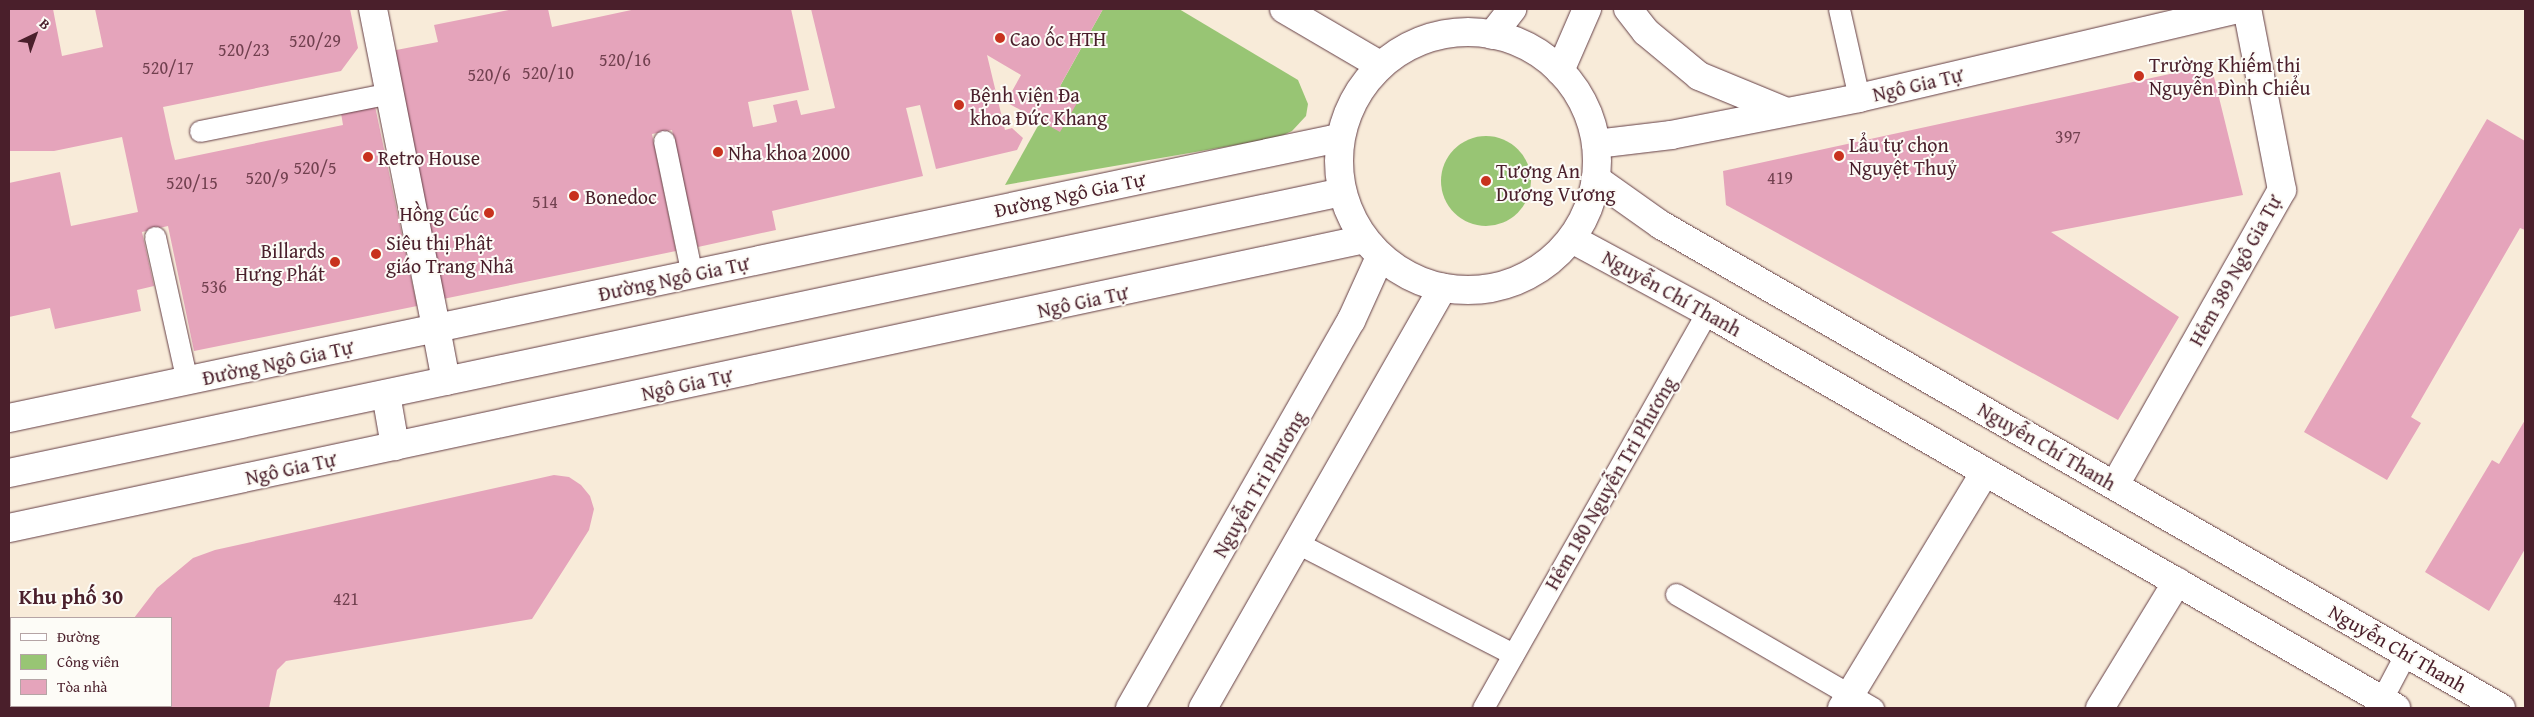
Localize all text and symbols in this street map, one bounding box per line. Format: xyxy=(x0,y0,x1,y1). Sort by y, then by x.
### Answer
north arrow xyxy=(10,10,60,60)
text: B xyxy=(35,14,55,34)
place label: Cao ốc HTH xyxy=(1010,26,1106,50)
house number: 520/29 xyxy=(289,30,341,52)
marker: Cao ốc HTH xyxy=(994,32,1006,44)
house number: 520/23 xyxy=(218,39,270,61)
house number: 520/16 xyxy=(599,49,651,71)
place label: Trường Khiếm thị Nguyễn Đình Chiểu xyxy=(2149,52,2310,99)
house number: 520/17 xyxy=(142,57,194,79)
house number: 520/10 xyxy=(522,62,574,84)
street label: Ngô Gia Tự xyxy=(1870,62,1966,106)
house number: 520/6 xyxy=(467,64,511,86)
marker: Trường Khiếm thị Nguyễn Đình Chiểu xyxy=(2133,70,2145,82)
place label: Bệnh viện Đa khoa Đức Khang xyxy=(970,82,1107,129)
marker: Bệnh viện Đa khoa Đức Khang xyxy=(952,98,966,112)
house number: 397 xyxy=(2055,126,2081,148)
place label: Lẩu tự chọn Nguyệt Thuỷ xyxy=(1849,132,1957,179)
place label: Nha khoa 2000 xyxy=(728,140,850,164)
place label: Retro House xyxy=(378,145,480,169)
marker: Nha khoa 2000 xyxy=(712,146,724,158)
marker: Lẩu tự chọn Nguyệt Thuỷ xyxy=(1833,150,1845,162)
marker: Retro House xyxy=(362,151,374,163)
house number: 520/5 xyxy=(293,157,337,179)
place label: Tượng An Dương Vương xyxy=(1496,158,1616,205)
street label: Đường Ngô Gia Tự xyxy=(992,166,1148,222)
house number: 520/9 xyxy=(245,167,289,189)
house number: 419 xyxy=(1767,167,1793,189)
house number: 520/15 xyxy=(166,172,218,194)
marker: Tượng An Dương Vương xyxy=(1480,175,1492,187)
place label: Bonedoc xyxy=(585,184,657,208)
marker: Bonedoc xyxy=(567,189,581,203)
street label: Hẻm 389 Ngô Gia Tự xyxy=(2183,190,2287,350)
house number: 514 xyxy=(532,191,558,213)
place label: Hồng Cúc xyxy=(399,201,479,225)
marker: Hồng Cúc xyxy=(483,207,495,219)
place label: Siêu thị Phật giáo Trang Nhã xyxy=(386,230,514,277)
place label: Billards Hưng Phát xyxy=(235,238,325,285)
street label: Nguyễn Chí Thanh xyxy=(1598,245,1746,341)
marker: Siêu thị Phật giáo Trang Nhã xyxy=(370,248,382,260)
street label: Đường Ngô Gia Tự xyxy=(596,250,752,306)
marker: Billards Hưng Phát xyxy=(329,256,341,268)
house number: 536 xyxy=(201,276,227,298)
street label: Ngô Gia Tự xyxy=(1035,280,1131,322)
street label: Đường Ngô Gia Tự xyxy=(200,334,356,390)
street label: Ngô Gia Tự xyxy=(639,363,735,405)
street label: Hẻm 180 Nguyễn Tri Phương xyxy=(1539,372,1681,594)
street label: Nguyễn Chí Thanh xyxy=(1974,397,2120,495)
street label: Nguyễn Tri Phương xyxy=(1207,406,1311,562)
street label: Ngô Gia Tự xyxy=(243,447,339,489)
district label: Khu phố 30 xyxy=(19,584,123,610)
house number: 421 xyxy=(333,588,359,610)
street label: Nguyễn Chí Thanh xyxy=(2325,599,2471,697)
legend xyxy=(10,617,172,707)
text: Đường xyxy=(57,626,100,647)
text: Công viên xyxy=(57,651,119,672)
text: Tòa nhà xyxy=(57,676,107,697)

